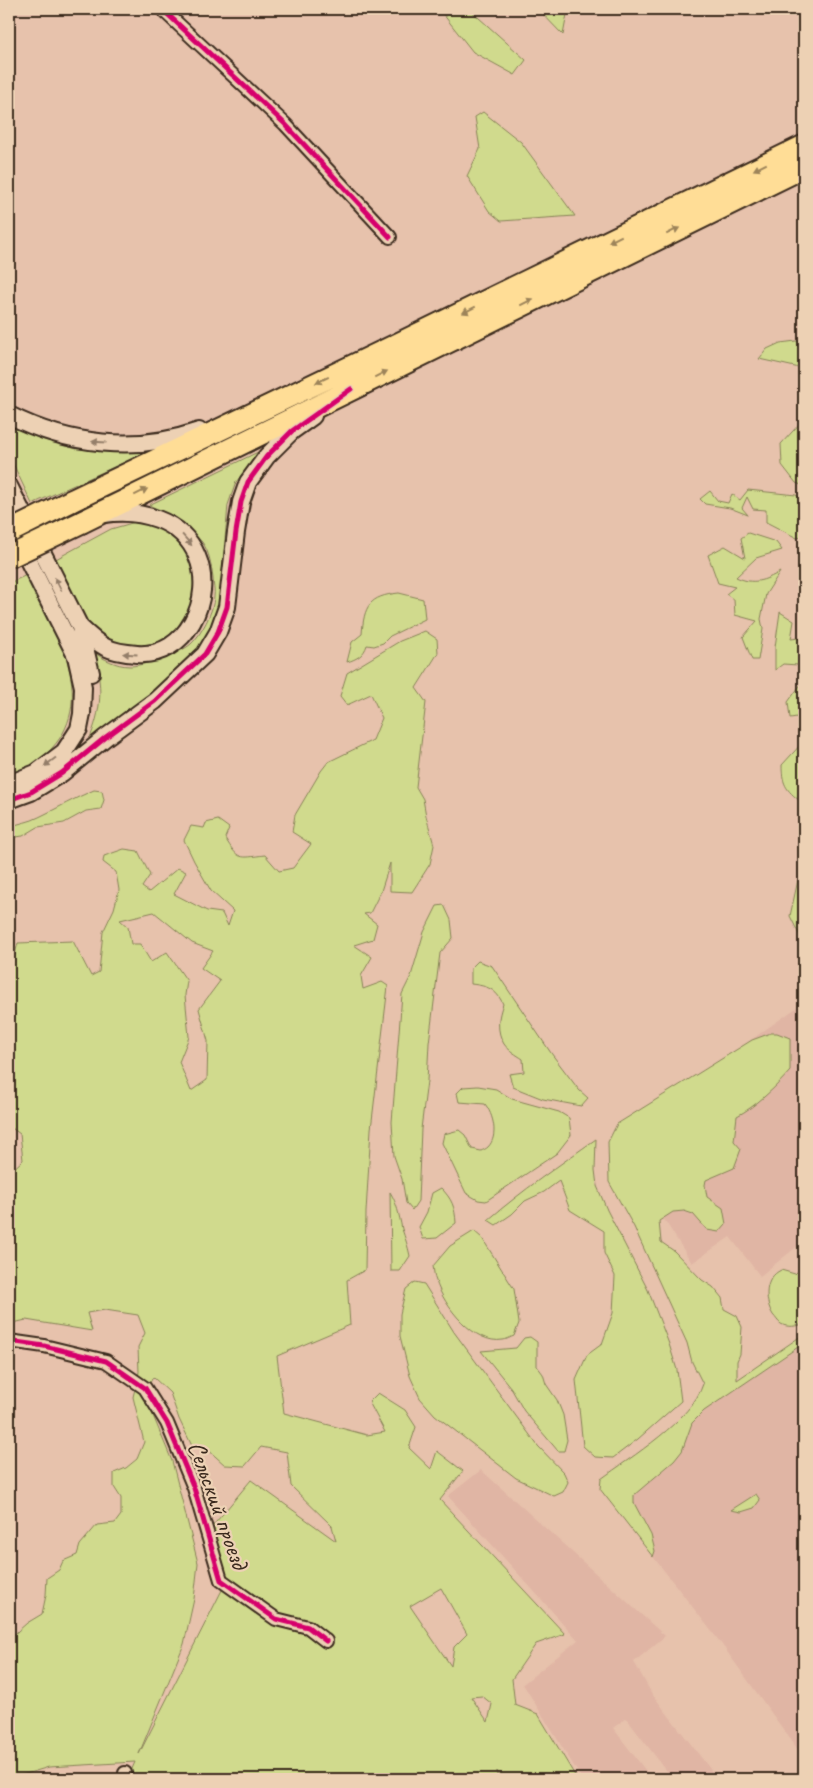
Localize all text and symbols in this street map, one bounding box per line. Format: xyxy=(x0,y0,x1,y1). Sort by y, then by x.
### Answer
one-way arrow xyxy=(753,163,768,172)
one-way arrow xyxy=(666,227,680,235)
one-way arrow xyxy=(607,235,622,243)
one-way arrow xyxy=(520,298,534,306)
one-way arrow xyxy=(461,306,476,314)
one-way arrow xyxy=(374,370,388,378)
one-way arrow xyxy=(315,377,329,385)
one-way arrow xyxy=(91,438,107,446)
one-way arrow xyxy=(134,488,148,496)
one-way arrow xyxy=(181,534,192,547)
one-way arrow xyxy=(54,577,62,591)
one-way arrow xyxy=(122,649,138,657)
one-way arrow xyxy=(44,756,57,767)
street label: Сельский проезд xyxy=(180,1437,257,1575)

